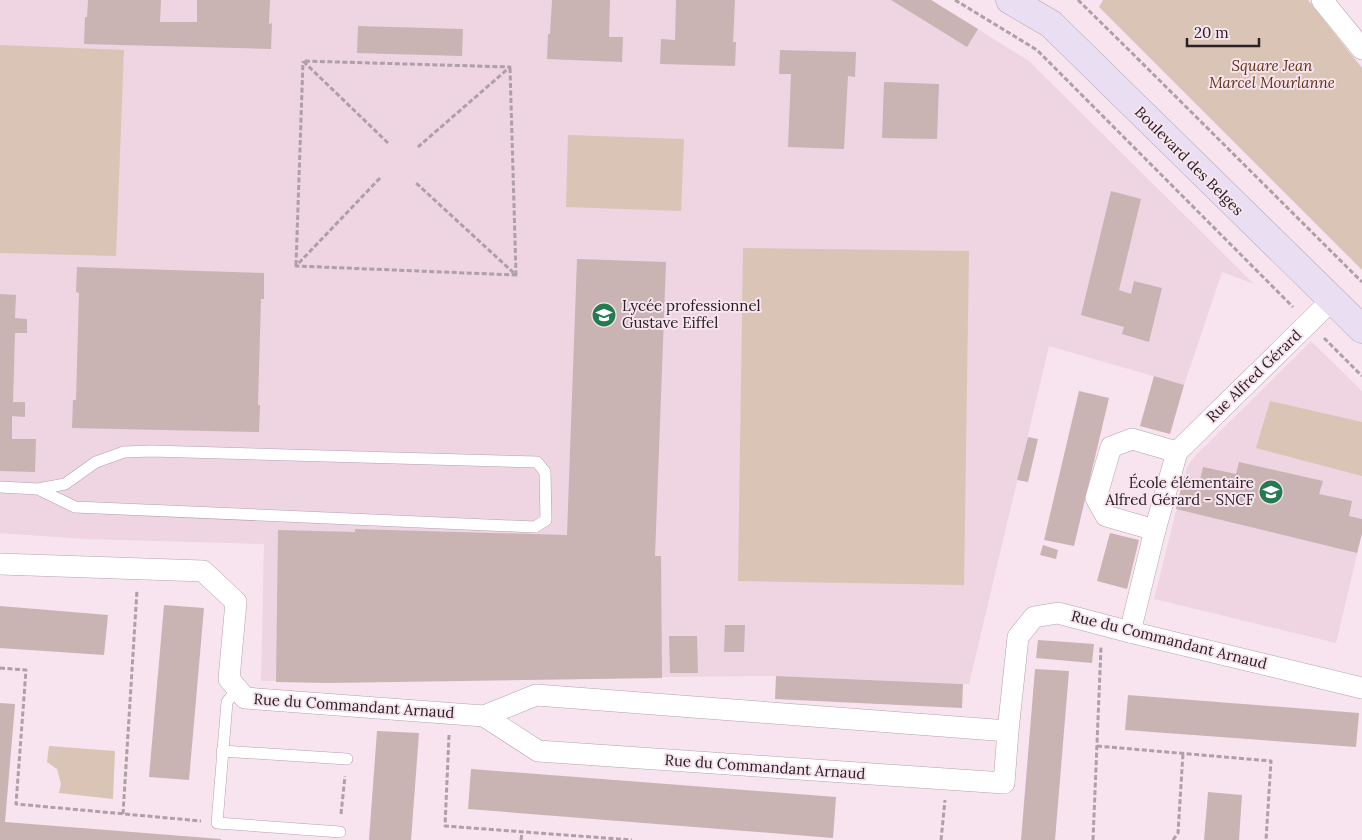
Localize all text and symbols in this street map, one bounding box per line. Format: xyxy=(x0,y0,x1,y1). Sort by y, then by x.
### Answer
scale bar xyxy=(1187,15,1260,47)
text: 20 m xyxy=(1194,23,1229,42)
park label: Square Jean Marcel Mourlanne xyxy=(1209,56,1335,92)
street label: Boulevard des Belges xyxy=(1131,102,1248,219)
place label: Lycée professionnel Gustave Eiffel xyxy=(622,296,761,332)
school or university icon: Lycée professionnel Gustave Eiffel xyxy=(591,302,617,328)
street label: Rue Alfred Gérard xyxy=(1202,325,1305,426)
place label: École élémentaire Alfred Gérard - SNCF xyxy=(1104,473,1254,509)
school or university icon: École élémentaire Alfred Gérard - SNCF xyxy=(1258,479,1284,505)
street label: Rue du Commandant Arnaud xyxy=(1069,606,1269,673)
street label: Rue du Commandant Arnaud xyxy=(253,689,455,722)
street label: Rue du Commandant Arnaud xyxy=(664,750,866,783)

